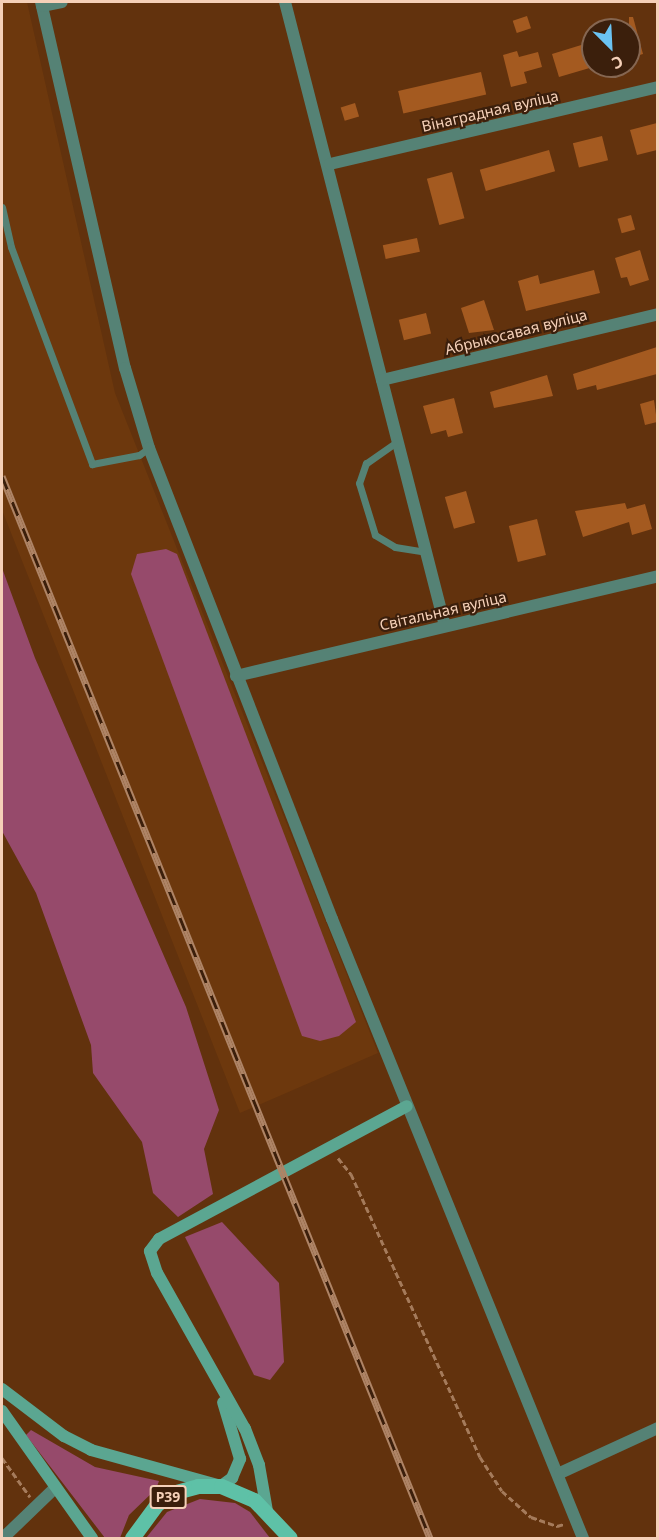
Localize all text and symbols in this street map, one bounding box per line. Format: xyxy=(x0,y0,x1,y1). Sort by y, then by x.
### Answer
north arrow xyxy=(581,18,641,78)
text: С xyxy=(608,50,627,75)
street label: Вінаградная вуліца xyxy=(420,87,560,135)
street label: Абрыкосавая вуліца xyxy=(443,306,589,358)
street label: Світальная вуліца xyxy=(378,588,508,634)
road number: Р39 xyxy=(148,1486,188,1508)

